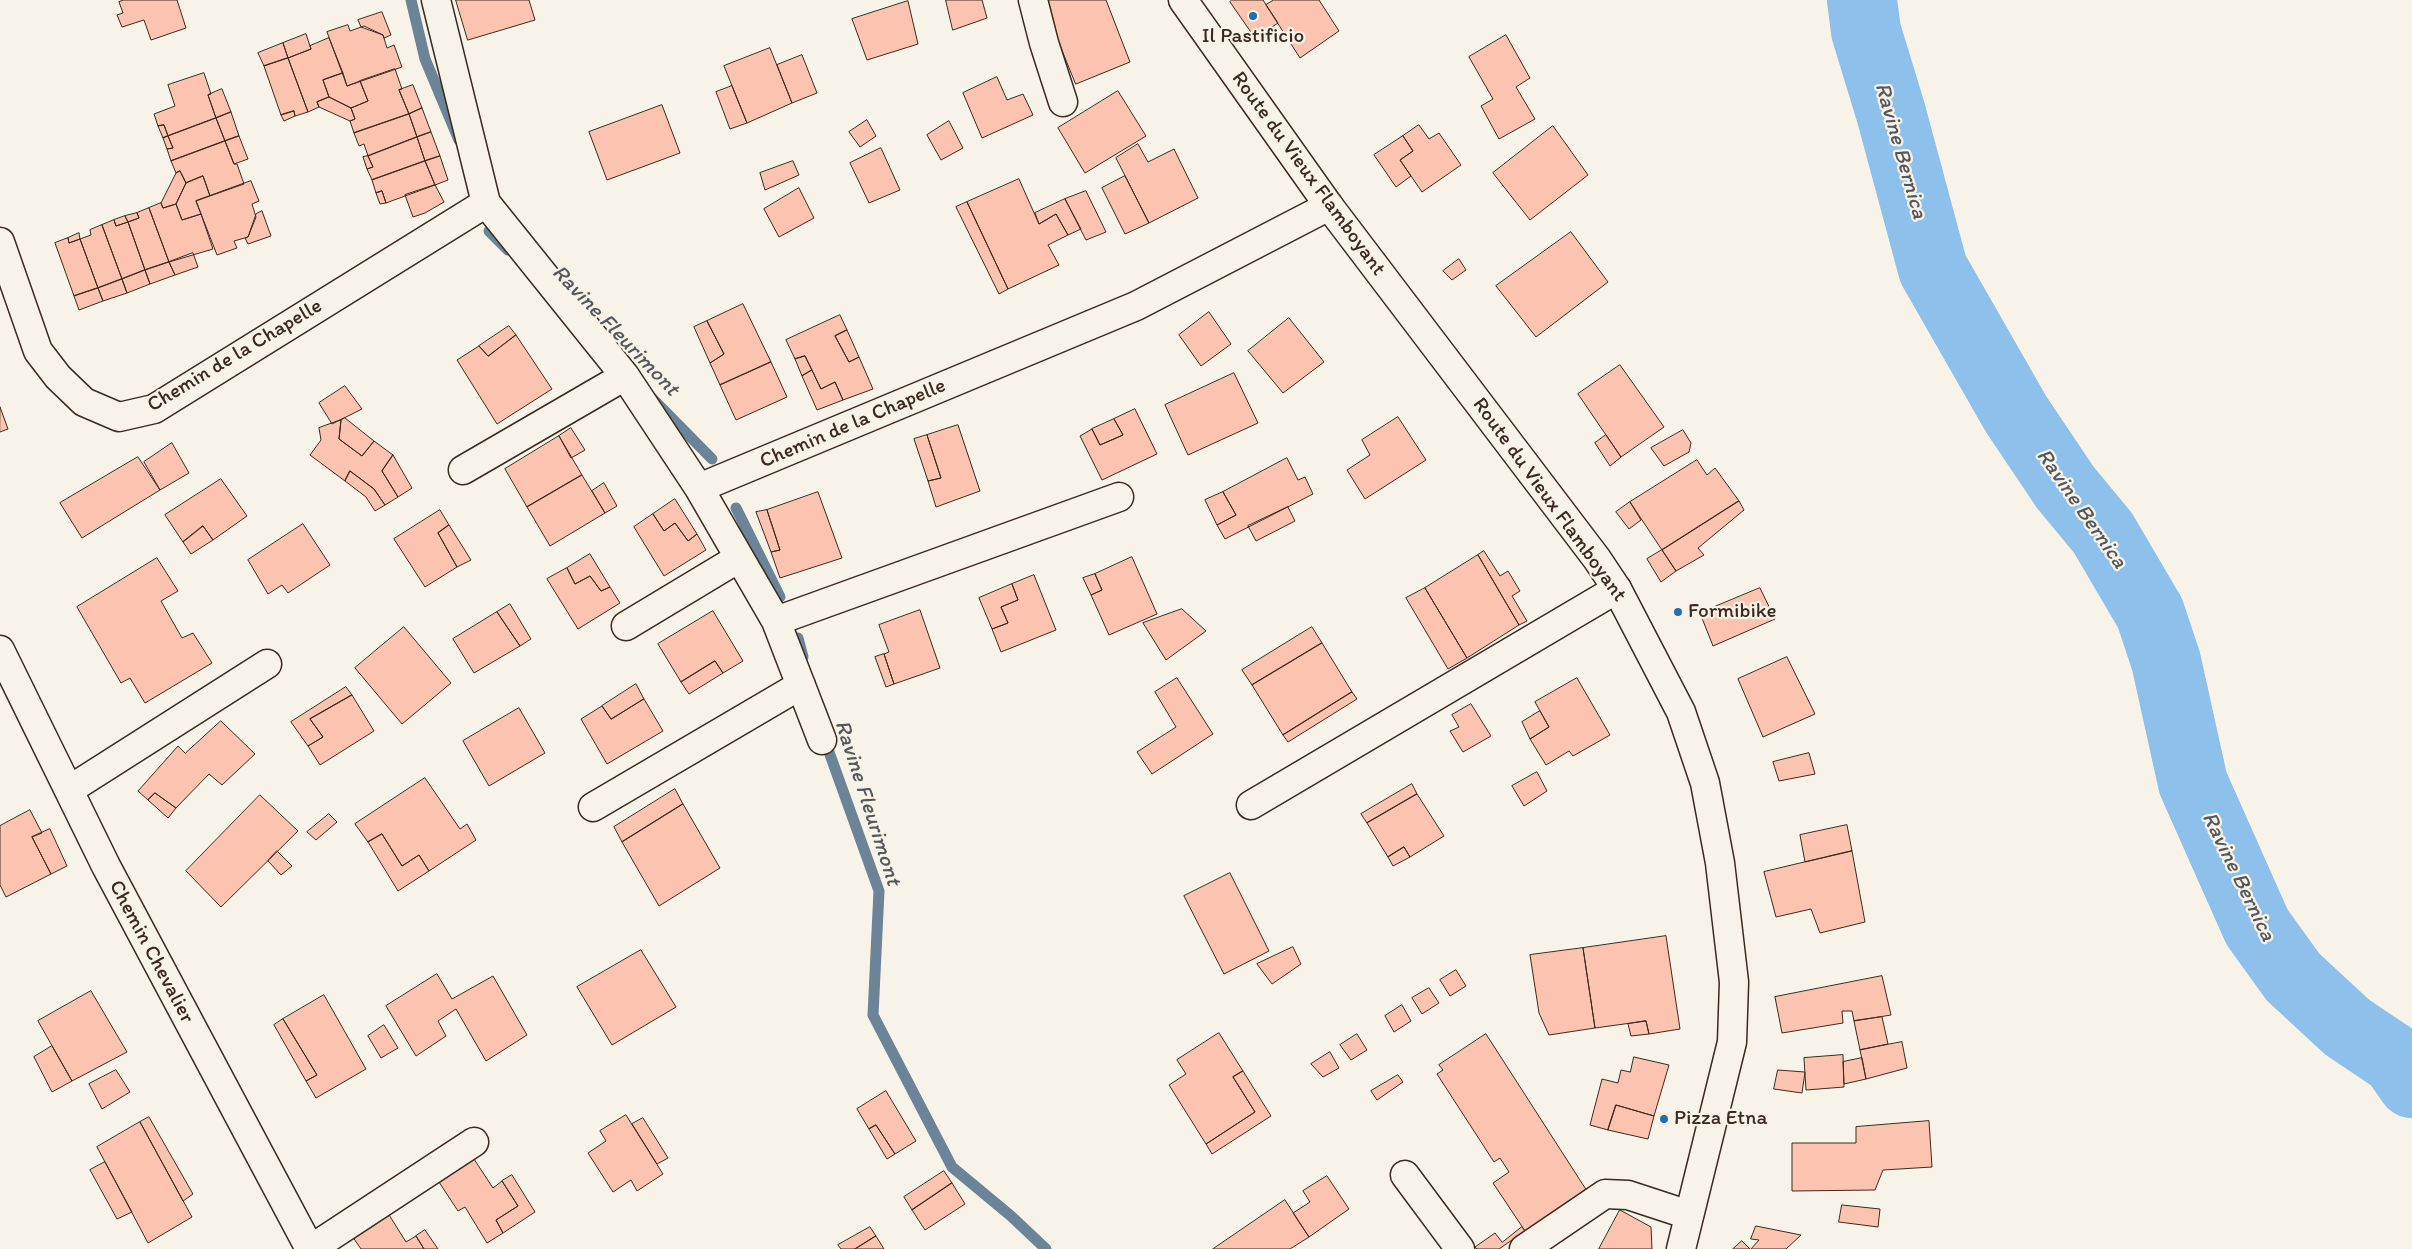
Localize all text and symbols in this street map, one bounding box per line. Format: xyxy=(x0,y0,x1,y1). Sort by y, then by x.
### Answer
marker: Il Pastificio xyxy=(1247,10,1259,22)
place label: Il Pastificio xyxy=(1202,24,1304,50)
street label: Route du Vieux Flamboyant xyxy=(1226,67,1390,281)
water label: Ravine Bernica xyxy=(1868,80,1932,222)
water label: Ravine Fleurimont xyxy=(546,260,684,402)
street label: Chemin de la Chapelle xyxy=(143,294,327,418)
street label: Chemin de la Chapelle xyxy=(756,373,950,475)
street label: Route du Vieux Flamboyant xyxy=(1467,393,1631,607)
water label: Ravine Bernica xyxy=(2030,444,2132,574)
place label: Formibike xyxy=(1688,599,1776,625)
marker: Formibike xyxy=(1672,606,1684,618)
water label: Ravine Fleurimont xyxy=(828,717,906,889)
water label: Ravine Bernica xyxy=(2195,808,2281,946)
street label: Chemin Chevalier xyxy=(103,876,199,1028)
place label: Pizza Etna xyxy=(1674,1106,1767,1132)
marker: Pizza Etna xyxy=(1658,1113,1670,1125)

